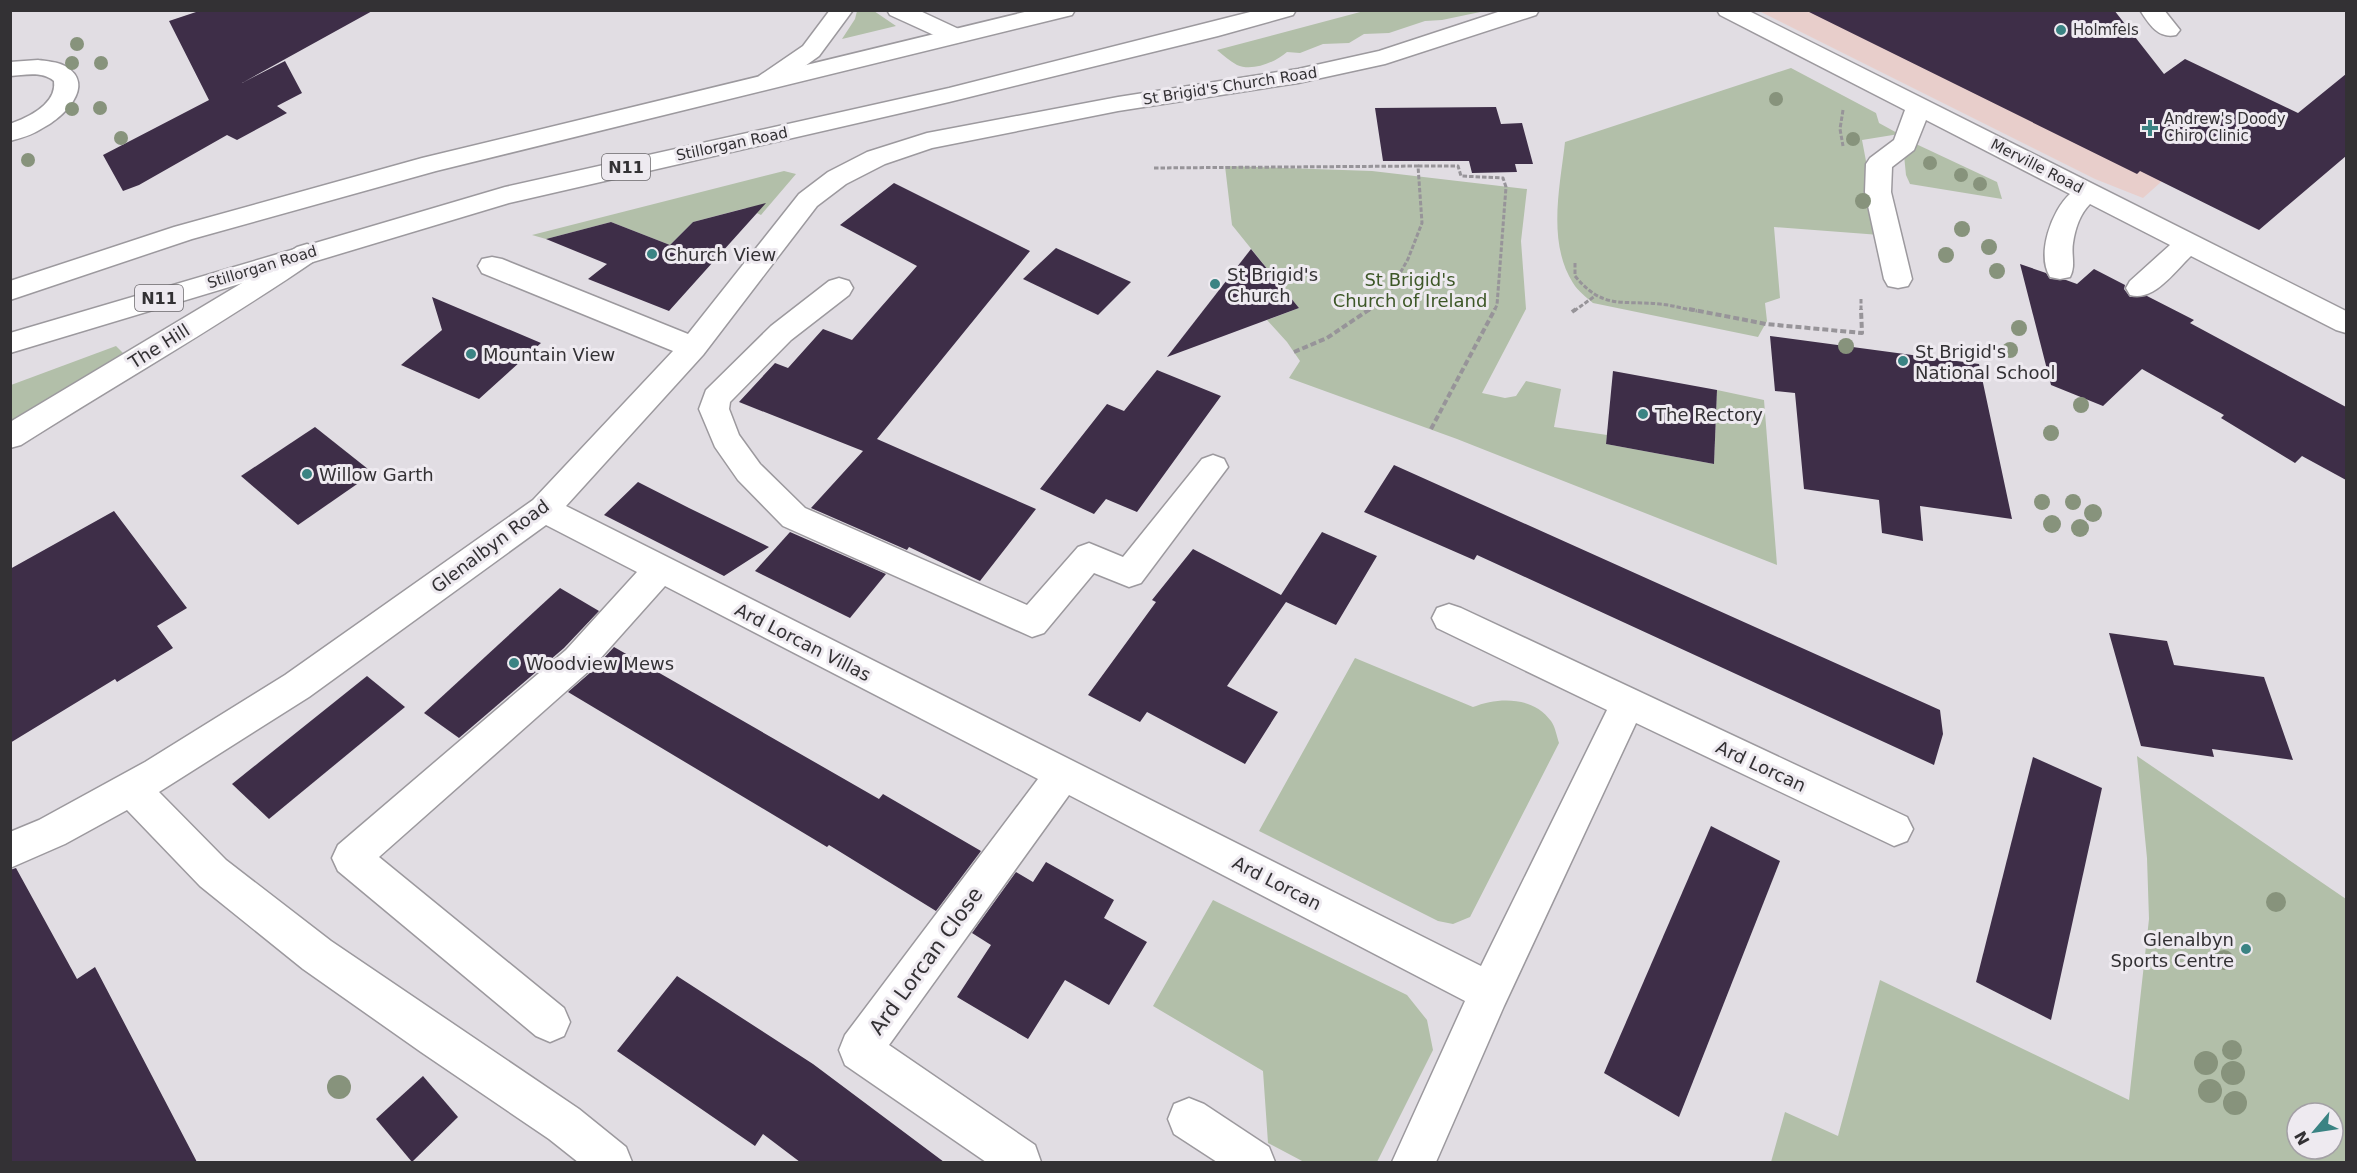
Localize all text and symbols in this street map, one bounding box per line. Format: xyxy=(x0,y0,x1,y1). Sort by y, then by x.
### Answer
place label: Holmfels xyxy=(2073,21,2139,39)
marker: Holmfels xyxy=(2054,23,2068,37)
street label: St Brigid's Church Road xyxy=(1142,63,1318,109)
place label: Andrew's Doody Chiro Clinic xyxy=(2164,110,2286,145)
marker: Andrew's Doody Chiro Clinic xyxy=(2141,119,2159,137)
street label: Stillorgan Road xyxy=(675,123,789,165)
street label: Merville Road xyxy=(1988,135,2086,197)
road number: N11 xyxy=(602,154,650,180)
street label: Stillorgan Road xyxy=(205,242,319,292)
place label: Church View xyxy=(664,244,776,265)
marker: Church View xyxy=(645,247,659,261)
place label: St Brigid's Church xyxy=(1227,264,1318,306)
park label: St Brigid's Church of Ireland xyxy=(1333,269,1487,311)
marker: St Brigid's Church xyxy=(1208,277,1222,291)
road number: N11 xyxy=(135,285,183,311)
street label: The Hill xyxy=(124,319,193,373)
place label: St Brigid's National School xyxy=(1915,341,2055,383)
place label: Mountain View xyxy=(483,344,615,365)
marker: Mountain View xyxy=(464,347,478,361)
marker: St Brigid's National School xyxy=(1896,354,1910,368)
place label: The Rectory xyxy=(1654,404,1763,425)
marker: The Rectory xyxy=(1636,407,1650,421)
place label: Willow Garth xyxy=(319,464,434,485)
marker: Willow Garth xyxy=(300,467,314,481)
street label: Glenalbyn Road xyxy=(427,495,553,597)
street label: Ard Lorcan Villas xyxy=(732,599,874,685)
place label: Woodview Mews xyxy=(526,653,674,674)
marker: Woodview Mews xyxy=(507,656,521,670)
street label: Ard Lorcan xyxy=(1713,736,1809,796)
street label: Ard Lorcan xyxy=(1229,852,1325,914)
street label: Ard Lorcan Close xyxy=(864,883,988,1039)
place label: Glenalbyn Sports Centre xyxy=(2110,929,2234,971)
marker: Glenalbyn Sports Centre xyxy=(2239,942,2253,956)
north arrow xyxy=(2285,1101,2345,1161)
text: N xyxy=(2291,1128,2314,1148)

